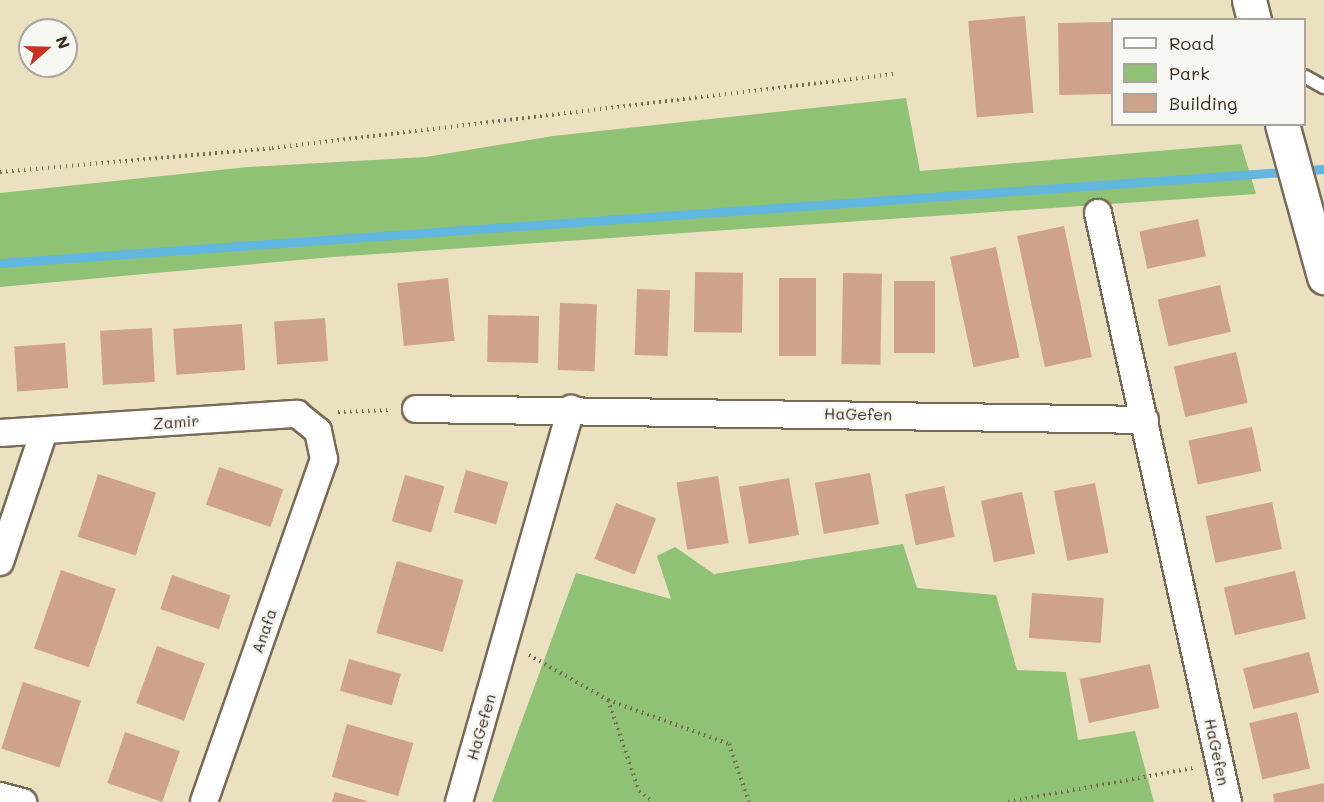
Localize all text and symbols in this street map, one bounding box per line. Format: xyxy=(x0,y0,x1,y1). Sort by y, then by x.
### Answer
north arrow xyxy=(18,18,78,78)
legend xyxy=(1111,18,1306,126)
text: Road xyxy=(1169,31,1214,55)
text: N xyxy=(52,33,75,52)
text: Park xyxy=(1169,61,1210,85)
text: Building xyxy=(1169,91,1237,115)
street label: HaGefen xyxy=(824,404,892,424)
street label: Zamir xyxy=(152,411,200,433)
street label: Anafa xyxy=(247,606,281,656)
street label: HaGefen xyxy=(462,692,500,762)
street label: HaGefen xyxy=(1201,717,1233,787)

